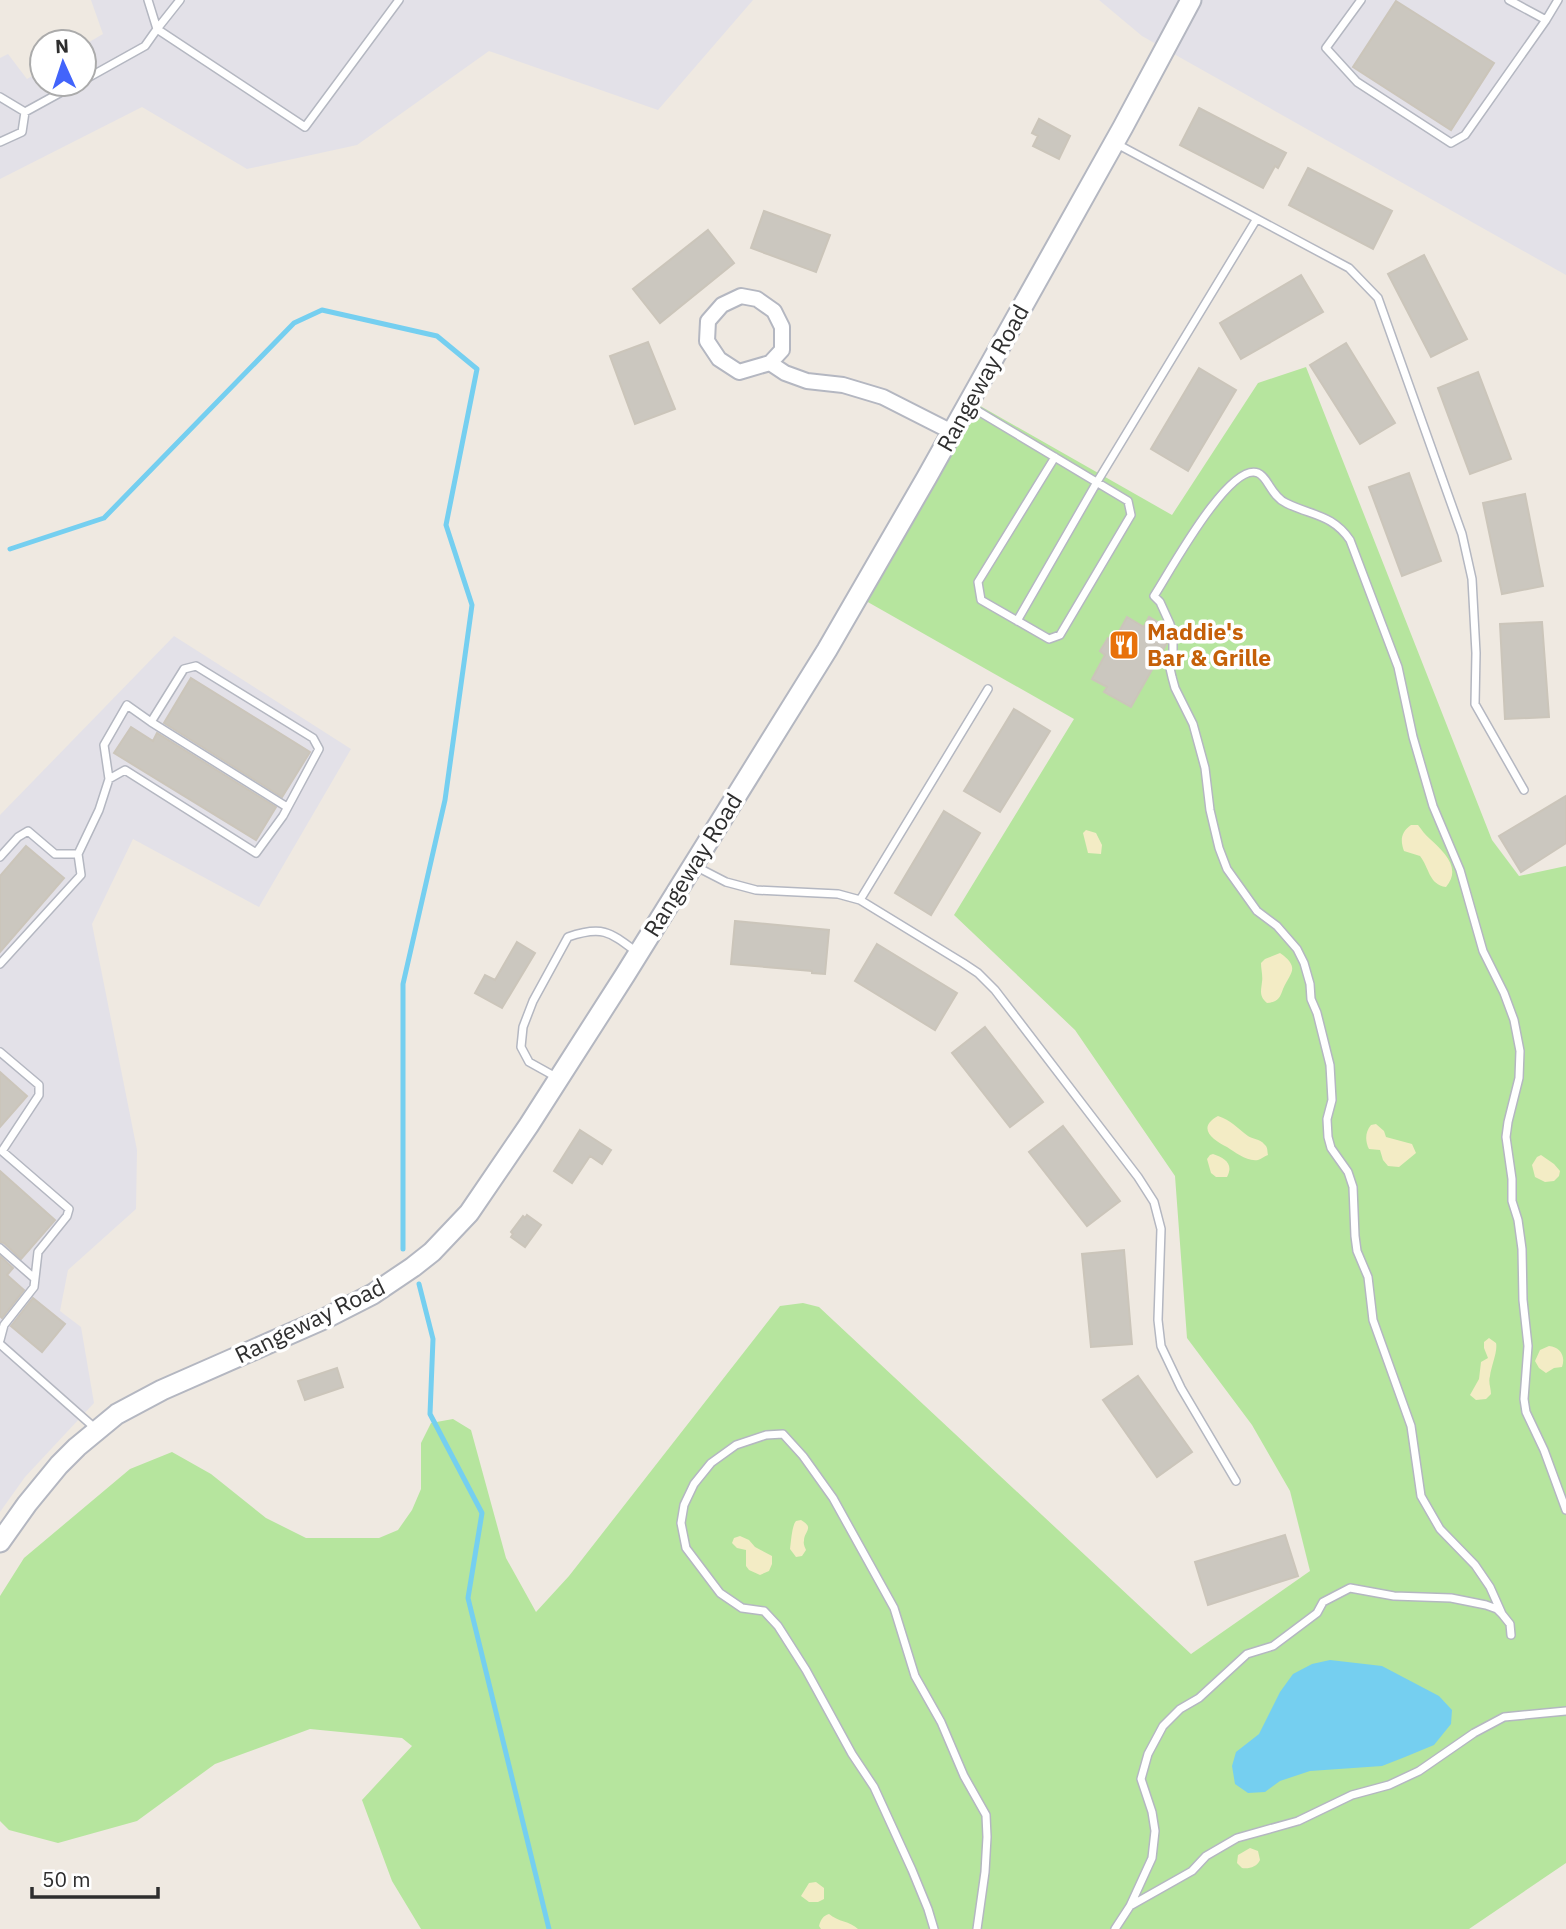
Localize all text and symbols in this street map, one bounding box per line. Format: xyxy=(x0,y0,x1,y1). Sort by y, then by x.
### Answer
north arrow xyxy=(28,28,98,98)
text: N xyxy=(55,34,70,58)
street label: Rangeway Road xyxy=(929,299,1035,456)
place label: Maddie's Bar & Grille xyxy=(1147,616,1271,672)
restaurant icon: Maddie's Bar & Grille xyxy=(1107,628,1141,662)
street label: Rangeway Road xyxy=(636,787,748,942)
street label: Rangeway Road xyxy=(229,1271,390,1369)
scale bar xyxy=(32,1856,158,1900)
text: 50 m xyxy=(42,1865,91,1893)

